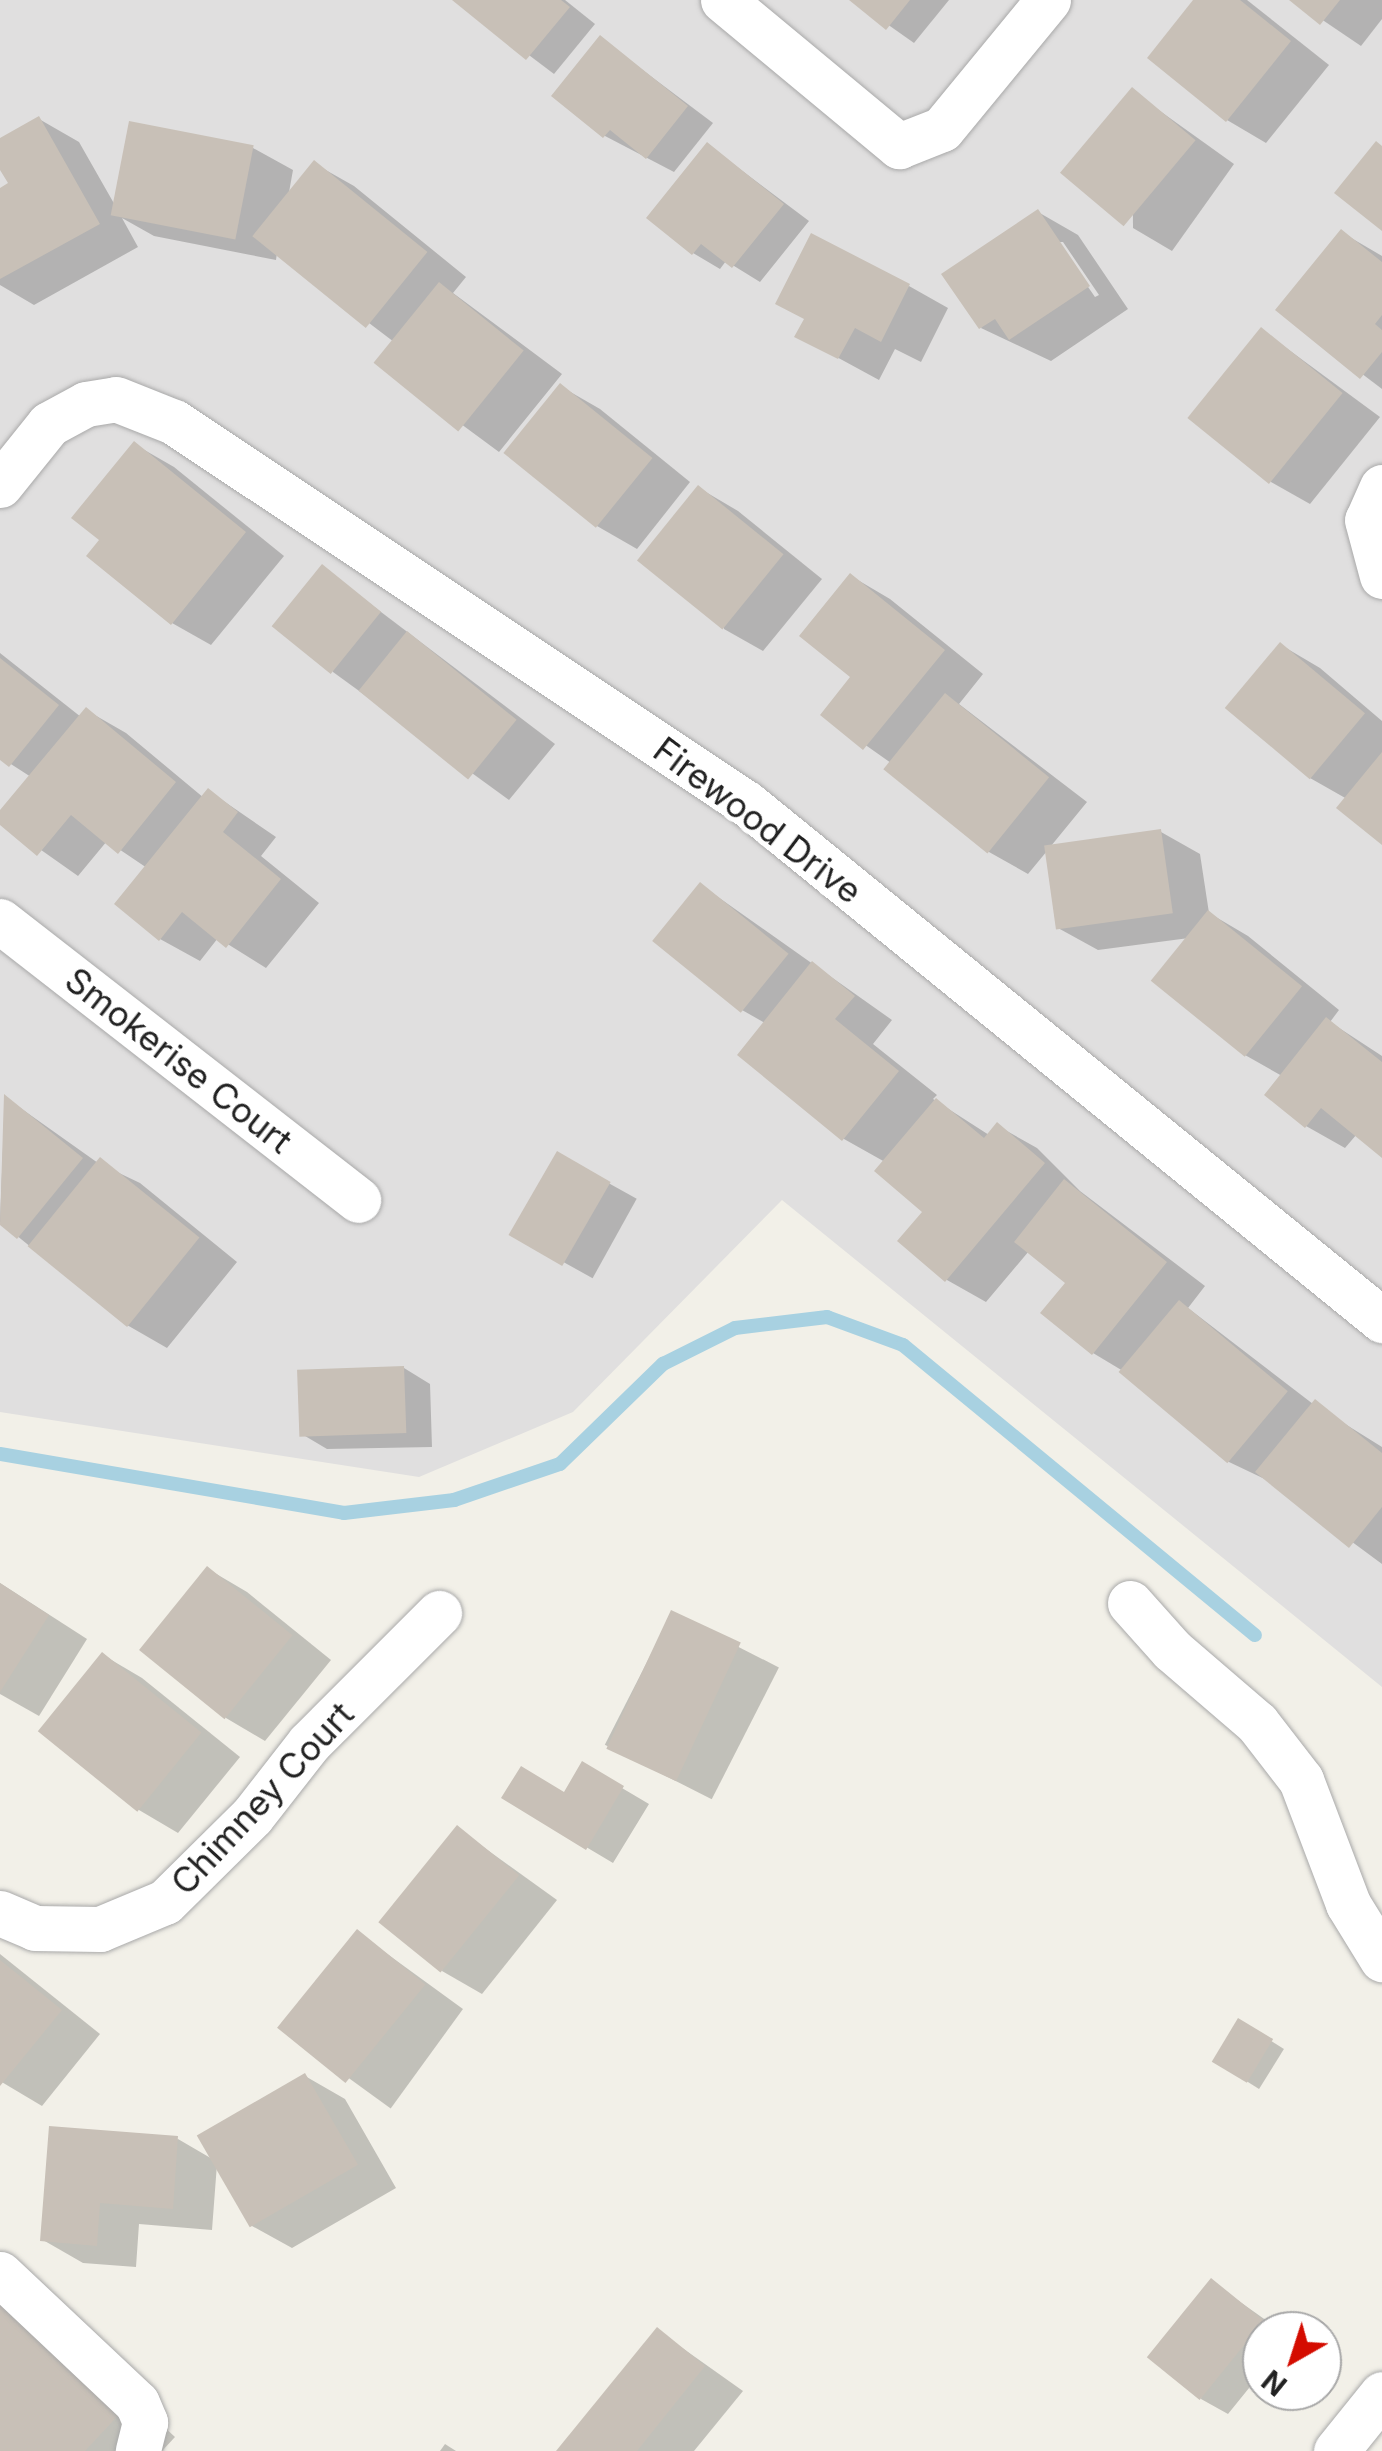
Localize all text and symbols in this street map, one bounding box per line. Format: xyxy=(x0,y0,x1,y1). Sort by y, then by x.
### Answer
street label: Firewood Drive xyxy=(646,728,870,912)
street label: Smokerise Court xyxy=(57,958,301,1162)
street label: Chimney Court xyxy=(162,1693,362,1903)
north arrow xyxy=(1242,2311,1342,2411)
text: N xyxy=(1255,2363,1293,2403)

